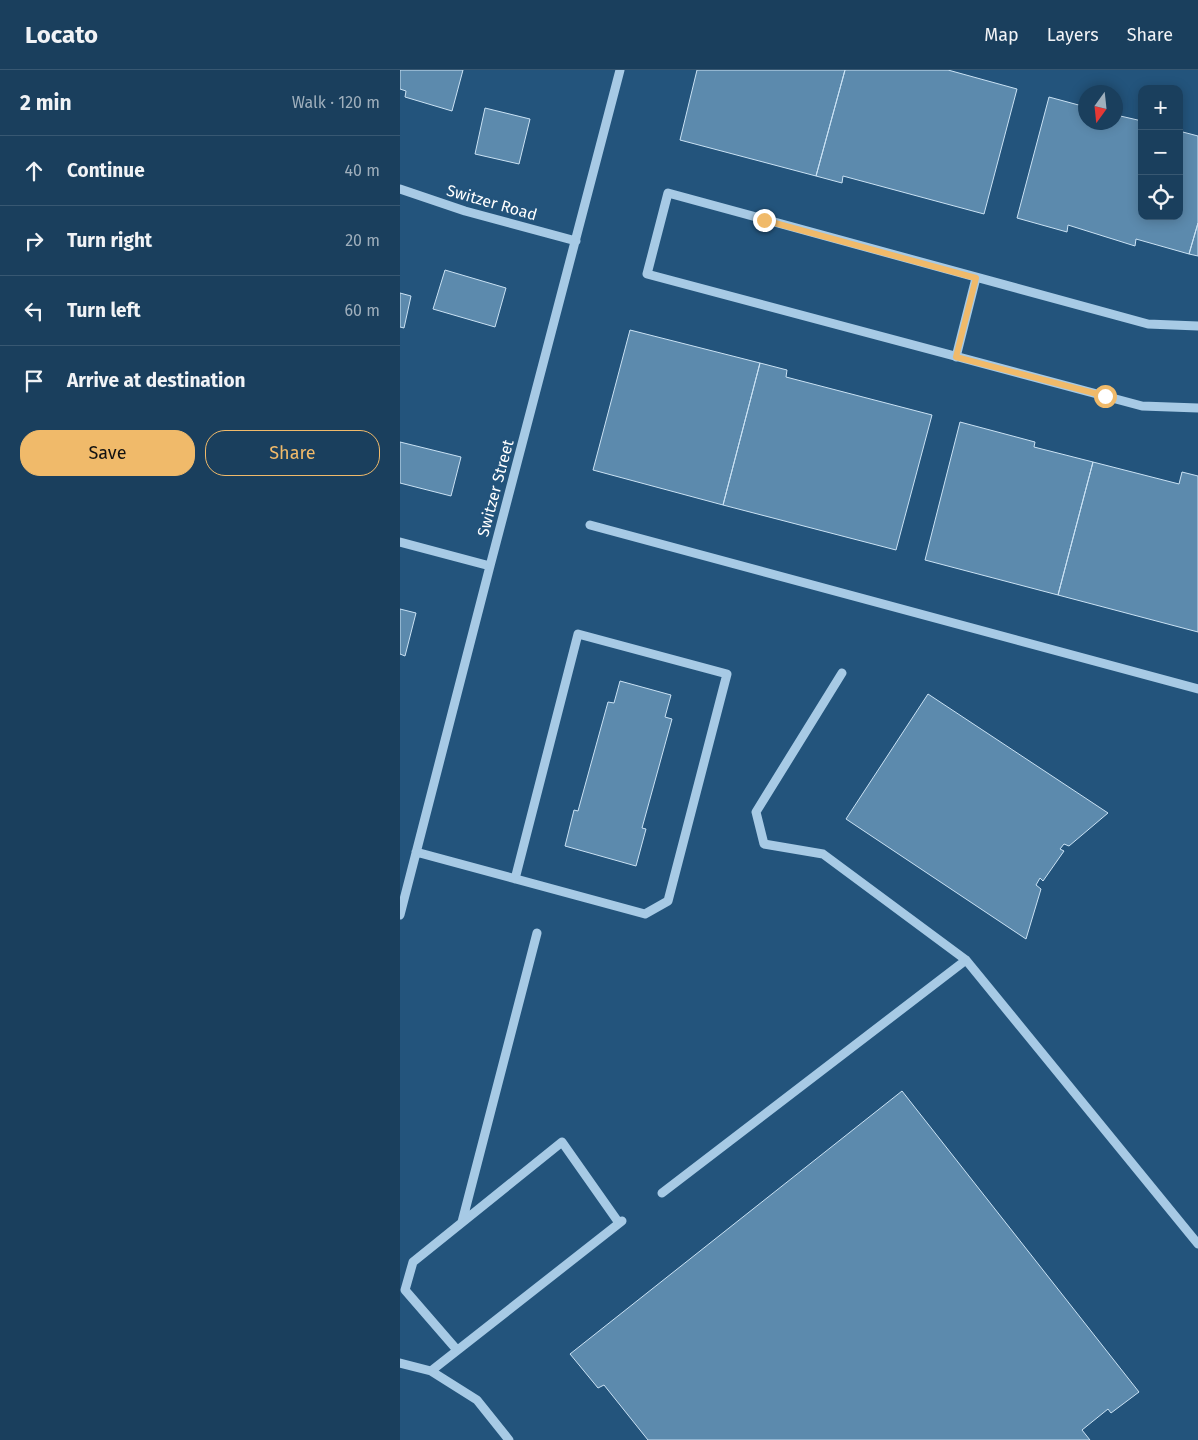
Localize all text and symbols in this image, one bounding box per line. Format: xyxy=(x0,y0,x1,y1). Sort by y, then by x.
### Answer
text: Locato xyxy=(25,21,98,49)
text: Map xyxy=(984,24,1019,46)
text: Layers xyxy=(1047,24,1099,46)
text: Share xyxy=(1127,24,1173,46)
north arrow xyxy=(1078,85,1123,130)
map controls xyxy=(1138,85,1183,220)
button: + xyxy=(1138,85,1183,130)
text: 2 min xyxy=(20,90,72,116)
text: Walk · 120 m xyxy=(292,93,380,112)
button: − xyxy=(1138,130,1183,175)
icon: ahead xyxy=(20,157,48,185)
text: Continue xyxy=(67,159,145,182)
text: 40 m xyxy=(345,161,380,180)
button: locate xyxy=(1138,175,1183,220)
street label: Switzer Road xyxy=(444,180,539,224)
route end xyxy=(753,209,776,232)
icon: right xyxy=(20,227,48,255)
text: Turn right xyxy=(67,229,152,252)
text: 20 m xyxy=(345,231,380,250)
icon: left xyxy=(20,297,48,325)
text: Turn left xyxy=(67,299,141,322)
text: 60 m xyxy=(345,301,380,320)
icon: arrive xyxy=(20,367,48,395)
text: Arrive at destination xyxy=(67,369,246,392)
route start xyxy=(1094,385,1117,408)
button: Save xyxy=(20,430,195,476)
button: Share xyxy=(205,430,380,476)
street label: Switzer Street xyxy=(473,437,518,539)

